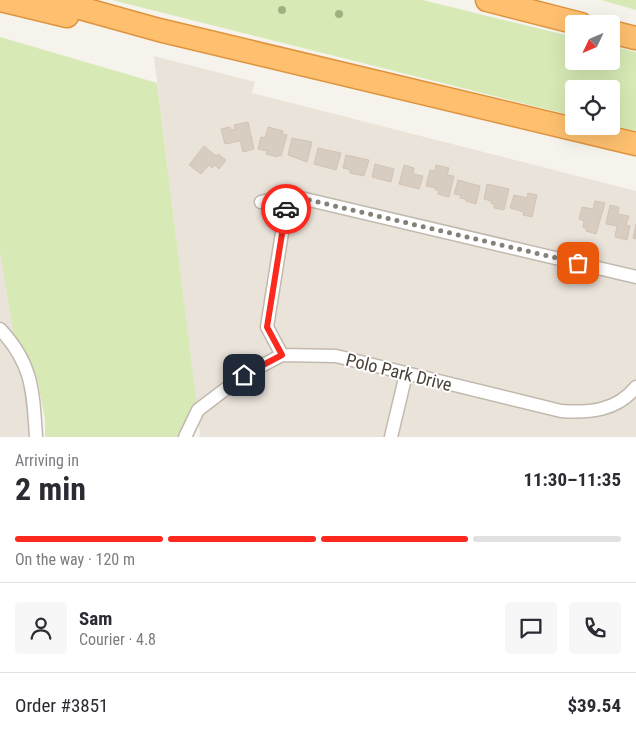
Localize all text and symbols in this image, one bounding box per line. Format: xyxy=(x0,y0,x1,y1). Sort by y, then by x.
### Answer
north arrow xyxy=(565,15,620,70)
map controls xyxy=(565,15,620,135)
button: locate xyxy=(565,80,620,135)
courier xyxy=(261,184,311,234)
icon: car xyxy=(272,195,300,223)
pin xyxy=(557,242,599,284)
icon: bag xyxy=(564,249,592,277)
street label: Polo Park Drive xyxy=(344,349,454,395)
pin xyxy=(223,354,265,396)
icon: home xyxy=(230,361,258,389)
text: Arriving in xyxy=(15,451,79,470)
text: 11:30–11:35 xyxy=(523,468,621,491)
text: 2 min xyxy=(15,470,86,508)
text: On the way · 120 m xyxy=(15,550,135,569)
button: person xyxy=(15,602,67,654)
button: chat xyxy=(505,602,557,654)
button: phone xyxy=(569,602,621,654)
text: Sam xyxy=(79,607,112,630)
text: Courier · 4.8 xyxy=(79,630,156,649)
text: Order #3851 xyxy=(15,694,108,717)
text: $39.54 xyxy=(567,694,621,717)

